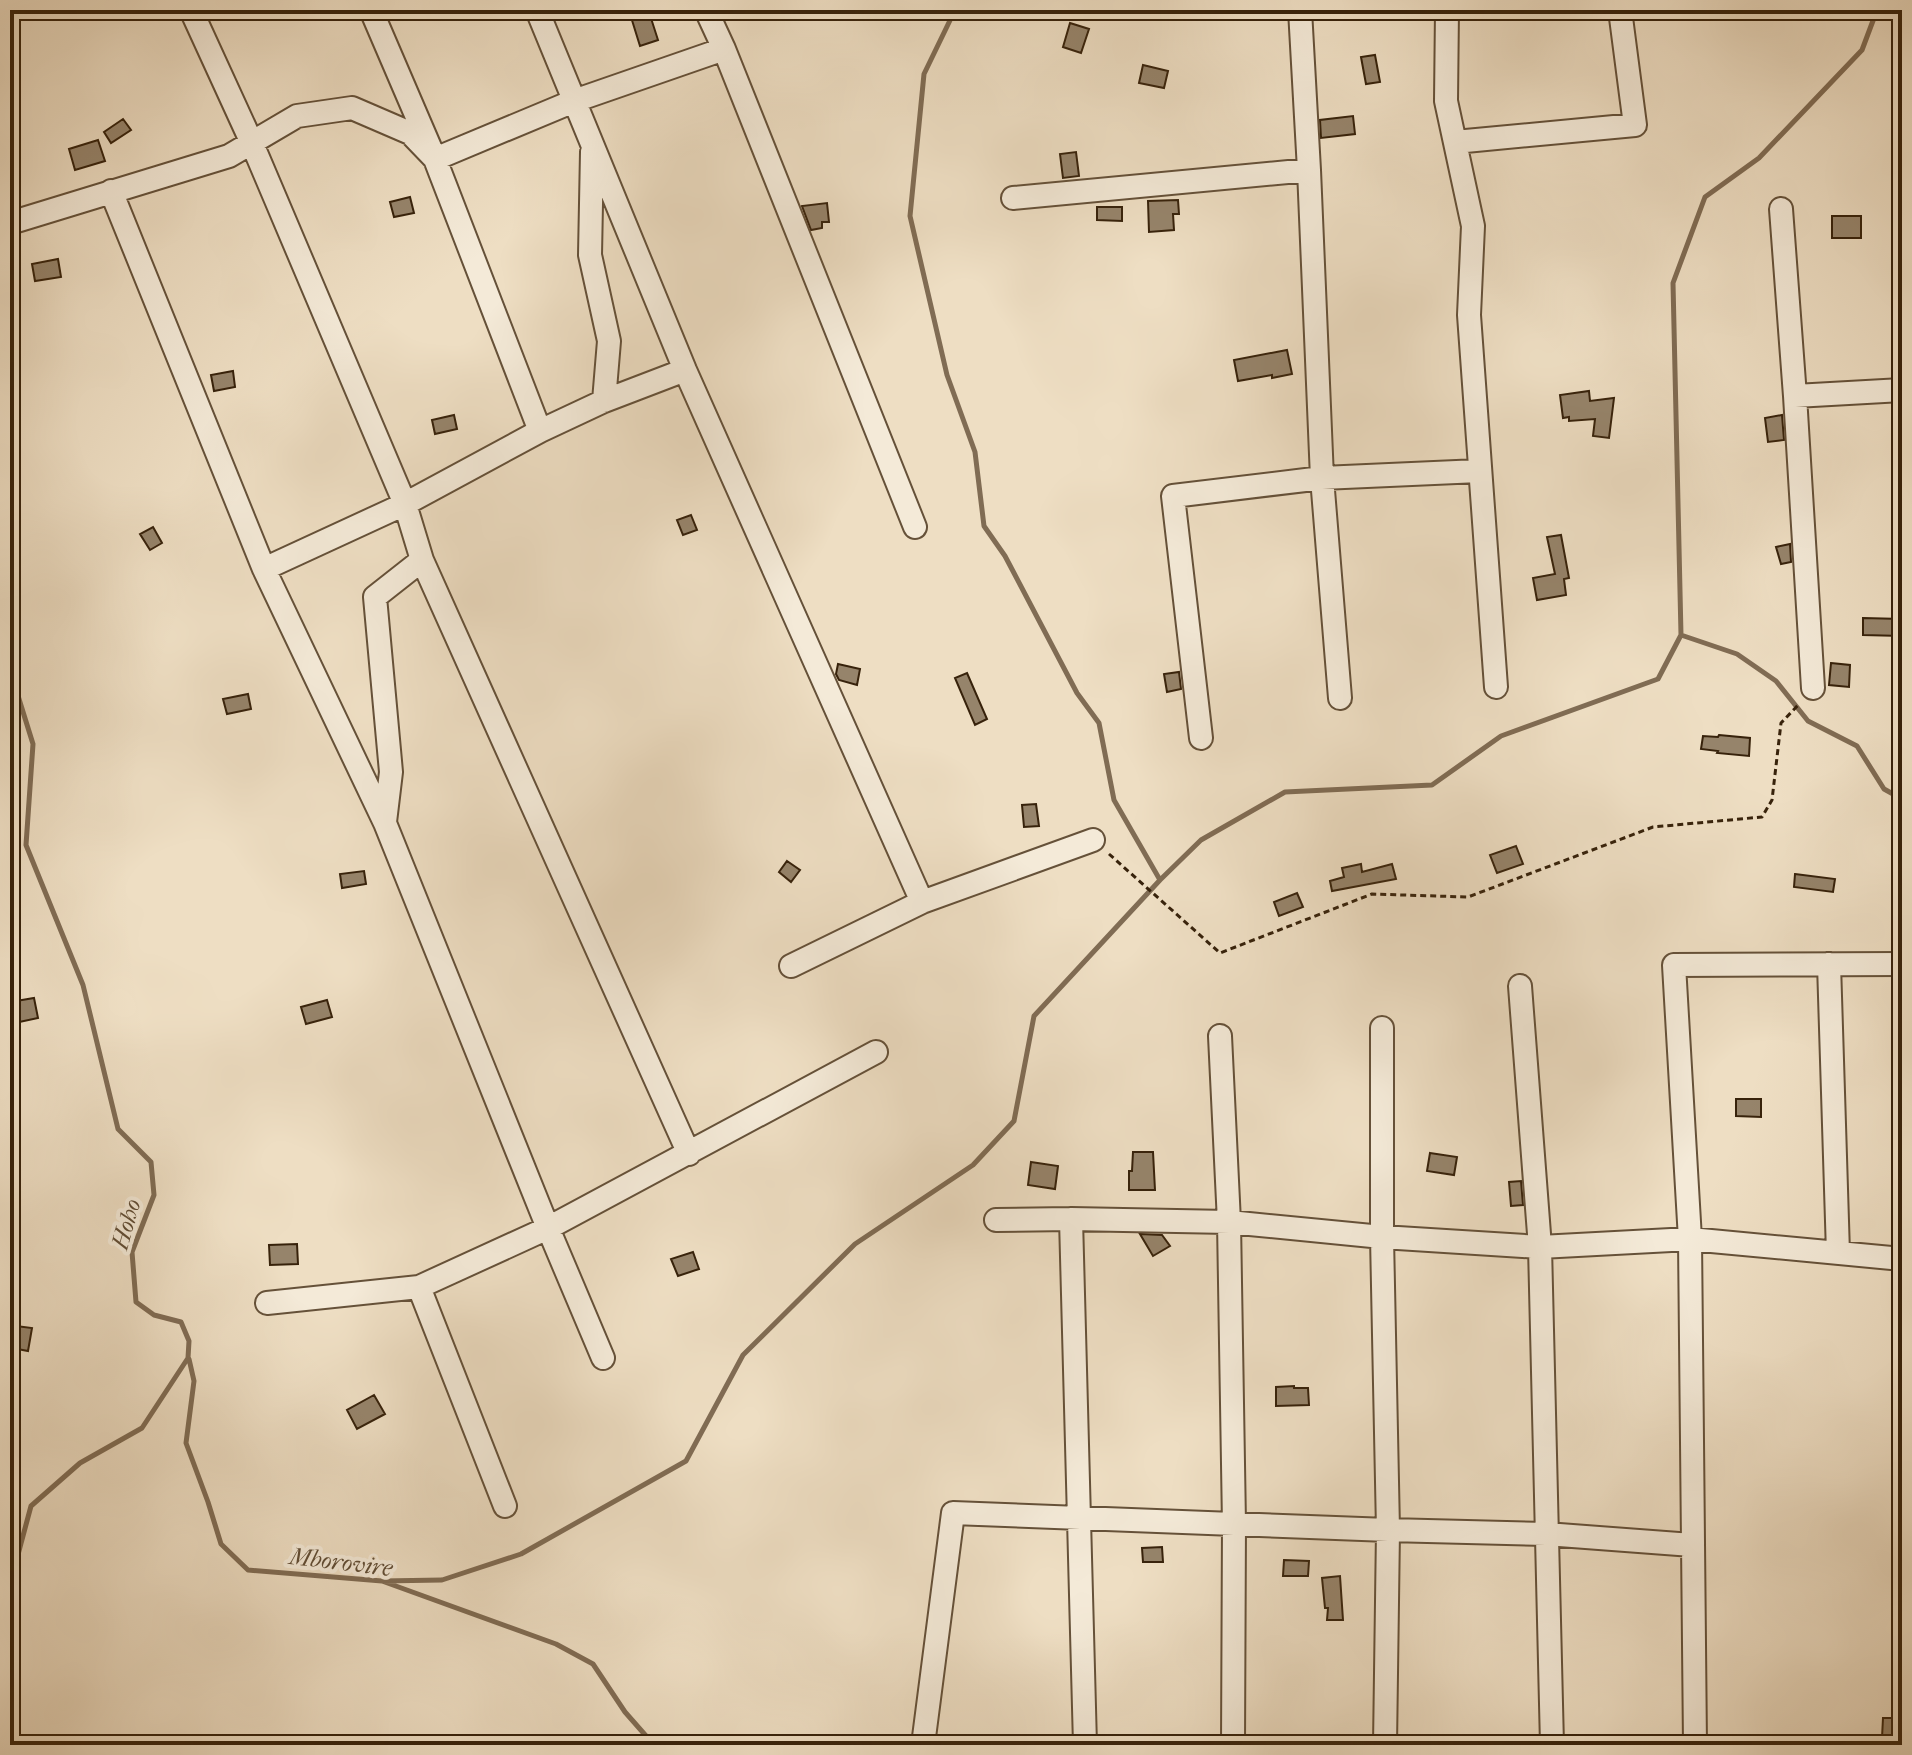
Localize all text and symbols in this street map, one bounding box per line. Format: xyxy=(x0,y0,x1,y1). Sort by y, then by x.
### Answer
water label: Hoho xyxy=(105,1196,147,1253)
water label: Mborovire xyxy=(286,1542,395,1582)

